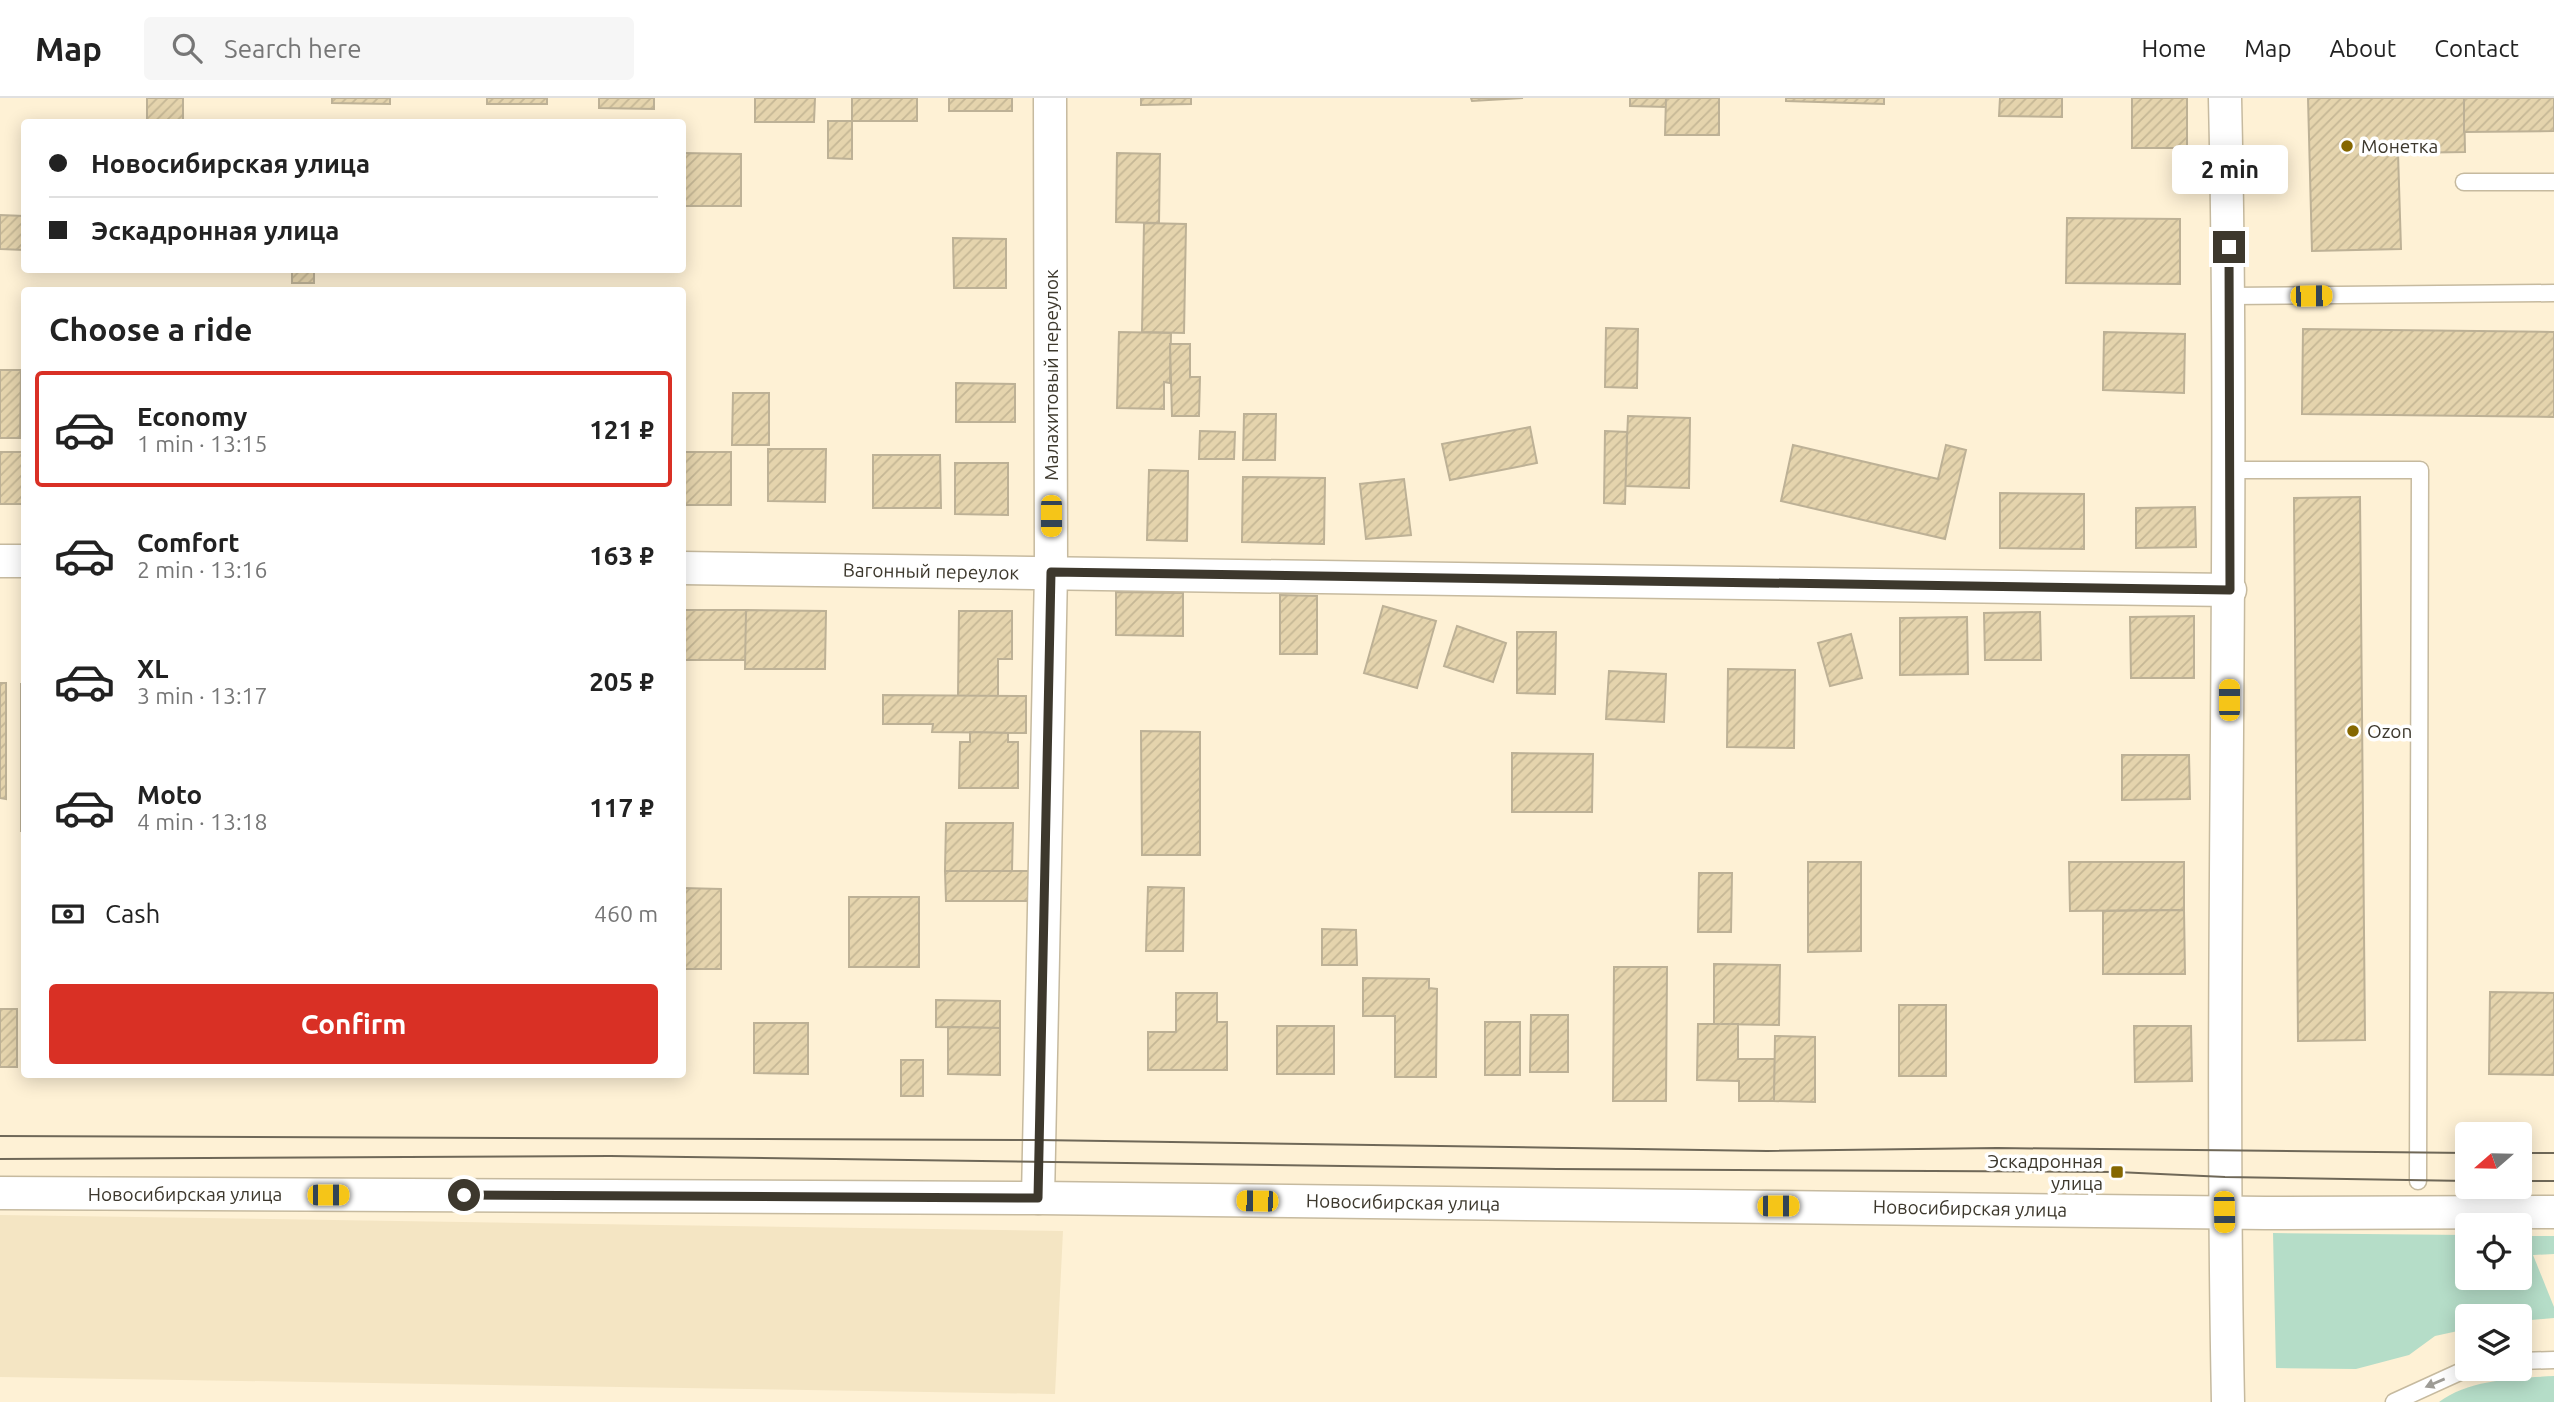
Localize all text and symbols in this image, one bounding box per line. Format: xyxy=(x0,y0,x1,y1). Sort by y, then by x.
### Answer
search box xyxy=(144,17,634,80)
icon: search xyxy=(168,29,206,67)
text: Map xyxy=(35,30,102,67)
text: Search here xyxy=(224,34,362,63)
text: Home xyxy=(2141,35,2206,62)
text: Map xyxy=(2244,35,2291,62)
text: About xyxy=(2329,35,2396,62)
text: Contact xyxy=(2434,35,2519,62)
place label: Монетка xyxy=(2361,135,2438,157)
marker: Монетка xyxy=(2339,138,2355,154)
callout: 2 min xyxy=(2171,145,2287,194)
text: Новосибирская улица xyxy=(91,149,370,178)
text: 2 min xyxy=(2201,157,2259,182)
text: Эскадронная улица xyxy=(91,216,339,245)
route end xyxy=(2213,231,2245,263)
street label: Малахитовый переулок xyxy=(1040,269,1062,481)
car xyxy=(2290,285,2333,307)
text: Choose a ride xyxy=(49,311,252,347)
icon: car xyxy=(53,398,116,461)
text: Economy xyxy=(137,402,247,431)
text: 121 ₽ xyxy=(589,415,654,444)
text: 1 min · 13:15 xyxy=(137,431,268,456)
car xyxy=(1041,495,1062,537)
icon: car xyxy=(53,524,116,587)
text: Comfort xyxy=(137,528,240,557)
text: 163 ₽ xyxy=(589,541,654,570)
text: 2 min · 13:16 xyxy=(137,557,268,582)
street label: Вагонный переулок xyxy=(843,558,1020,584)
icon: car xyxy=(53,650,116,713)
text: XL xyxy=(137,654,168,683)
text: 205 ₽ xyxy=(589,667,654,696)
car xyxy=(2219,679,2240,721)
text: 3 min · 13:17 xyxy=(137,683,268,708)
place label: Ozon xyxy=(2367,720,2412,742)
marker: Ozon xyxy=(2345,723,2361,739)
icon: car xyxy=(53,776,116,839)
text: Moto xyxy=(137,780,202,809)
text: 117 ₽ xyxy=(589,793,654,822)
text: 4 min · 13:18 xyxy=(137,809,268,834)
icon: cash xyxy=(49,895,87,933)
text: Cash xyxy=(105,899,160,928)
text: 460 m xyxy=(594,901,658,926)
button: Confirm xyxy=(49,984,658,1064)
north arrow xyxy=(2455,1122,2532,1199)
map controls xyxy=(2455,1122,2532,1381)
place label: Эскадронная улица xyxy=(1987,1150,2103,1194)
marker: Эскадронная улица xyxy=(2109,1164,2125,1180)
route start xyxy=(448,1179,480,1211)
street label: Новосибирская улица xyxy=(88,1183,282,1205)
car xyxy=(308,1185,350,1206)
street label: Новосибирская улица xyxy=(1306,1189,1500,1215)
car xyxy=(1236,1190,1279,1212)
car xyxy=(2214,1191,2235,1233)
street label: Новосибирская улица xyxy=(1873,1195,2067,1221)
car xyxy=(1758,1196,1800,1217)
button: locate xyxy=(2455,1213,2532,1290)
button: layers xyxy=(2455,1304,2532,1381)
one-way arrow xyxy=(2425,1377,2445,1389)

